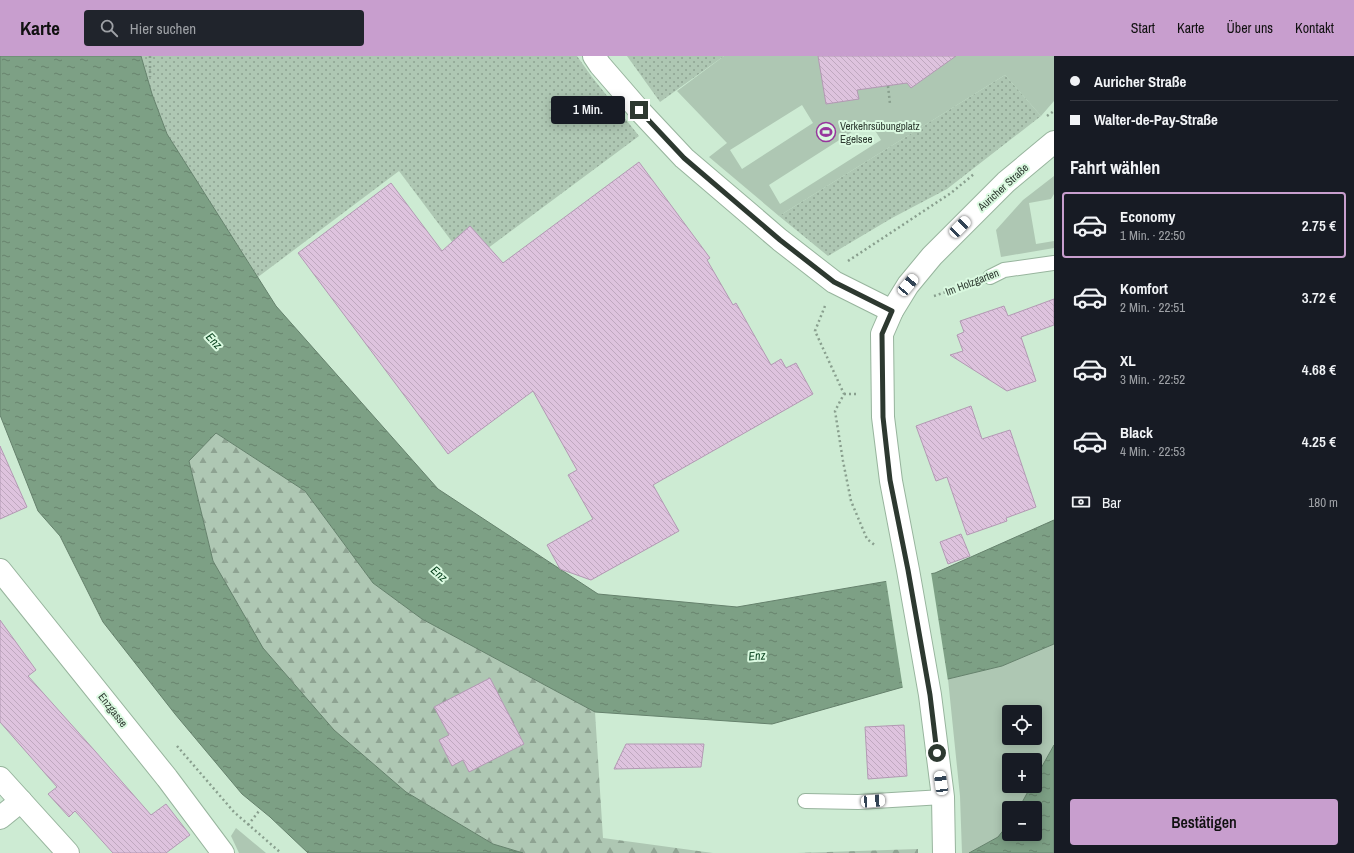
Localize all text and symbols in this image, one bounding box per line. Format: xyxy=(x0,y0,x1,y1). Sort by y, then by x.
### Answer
search box xyxy=(84,10,364,46)
text: Karte xyxy=(20,15,60,41)
icon: search xyxy=(98,17,120,39)
text: Hier suchen xyxy=(130,18,196,39)
text: Start xyxy=(1131,19,1155,37)
text: Karte xyxy=(1177,19,1204,37)
text: Über uns xyxy=(1226,19,1273,37)
text: Kontakt xyxy=(1295,19,1334,37)
text: Auricher Straße xyxy=(1094,71,1186,92)
callout: 1 Min. xyxy=(551,96,625,124)
text: 1 Min. xyxy=(573,101,603,118)
route end xyxy=(630,101,648,119)
text: Walter-de-Pay-Straße xyxy=(1094,109,1218,130)
place label: Verkehrsübungplatz Egelsee xyxy=(840,119,920,146)
sports icon: Verkehrsübungplatz Egelsee xyxy=(815,121,837,143)
text: Fahrt wählen xyxy=(1070,155,1160,180)
street label: Auricher Straße xyxy=(974,160,1031,214)
text: Economy xyxy=(1120,206,1175,227)
icon: car xyxy=(1072,207,1108,243)
car xyxy=(947,214,973,240)
text: 2.75 € xyxy=(1302,215,1336,236)
text: 1 Min. · 22:50 xyxy=(1120,227,1185,244)
street label: Im Holzgarten xyxy=(943,265,1001,299)
car xyxy=(896,272,920,298)
text: Komfort xyxy=(1120,278,1168,299)
icon: car xyxy=(1072,279,1108,315)
text: 3.72 € xyxy=(1302,287,1336,308)
text: 2 Min. · 22:51 xyxy=(1120,299,1185,316)
water label: Enz xyxy=(202,329,226,353)
text: XL xyxy=(1120,350,1136,371)
icon: car xyxy=(1072,351,1108,387)
text: 4.68 € xyxy=(1302,359,1336,380)
text: 3 Min. · 22:52 xyxy=(1120,371,1185,388)
text: Black xyxy=(1120,422,1153,443)
icon: car xyxy=(1072,423,1108,459)
text: 4.25 € xyxy=(1302,431,1336,452)
text: 4 Min. · 22:53 xyxy=(1120,443,1185,460)
icon: cash xyxy=(1070,491,1092,513)
text: Bar xyxy=(1102,492,1121,513)
text: 180 m xyxy=(1308,494,1338,511)
water label: Enz xyxy=(427,562,451,586)
water label: Enz xyxy=(748,647,766,665)
street label: Enzgasse xyxy=(95,690,131,730)
map controls xyxy=(1002,705,1042,841)
button: locate xyxy=(1002,705,1042,745)
route start xyxy=(928,744,946,762)
button: + xyxy=(1002,753,1042,793)
car xyxy=(933,770,949,796)
car xyxy=(861,794,885,808)
button: Bestätigen xyxy=(1070,799,1338,845)
button: − xyxy=(1002,801,1042,841)

